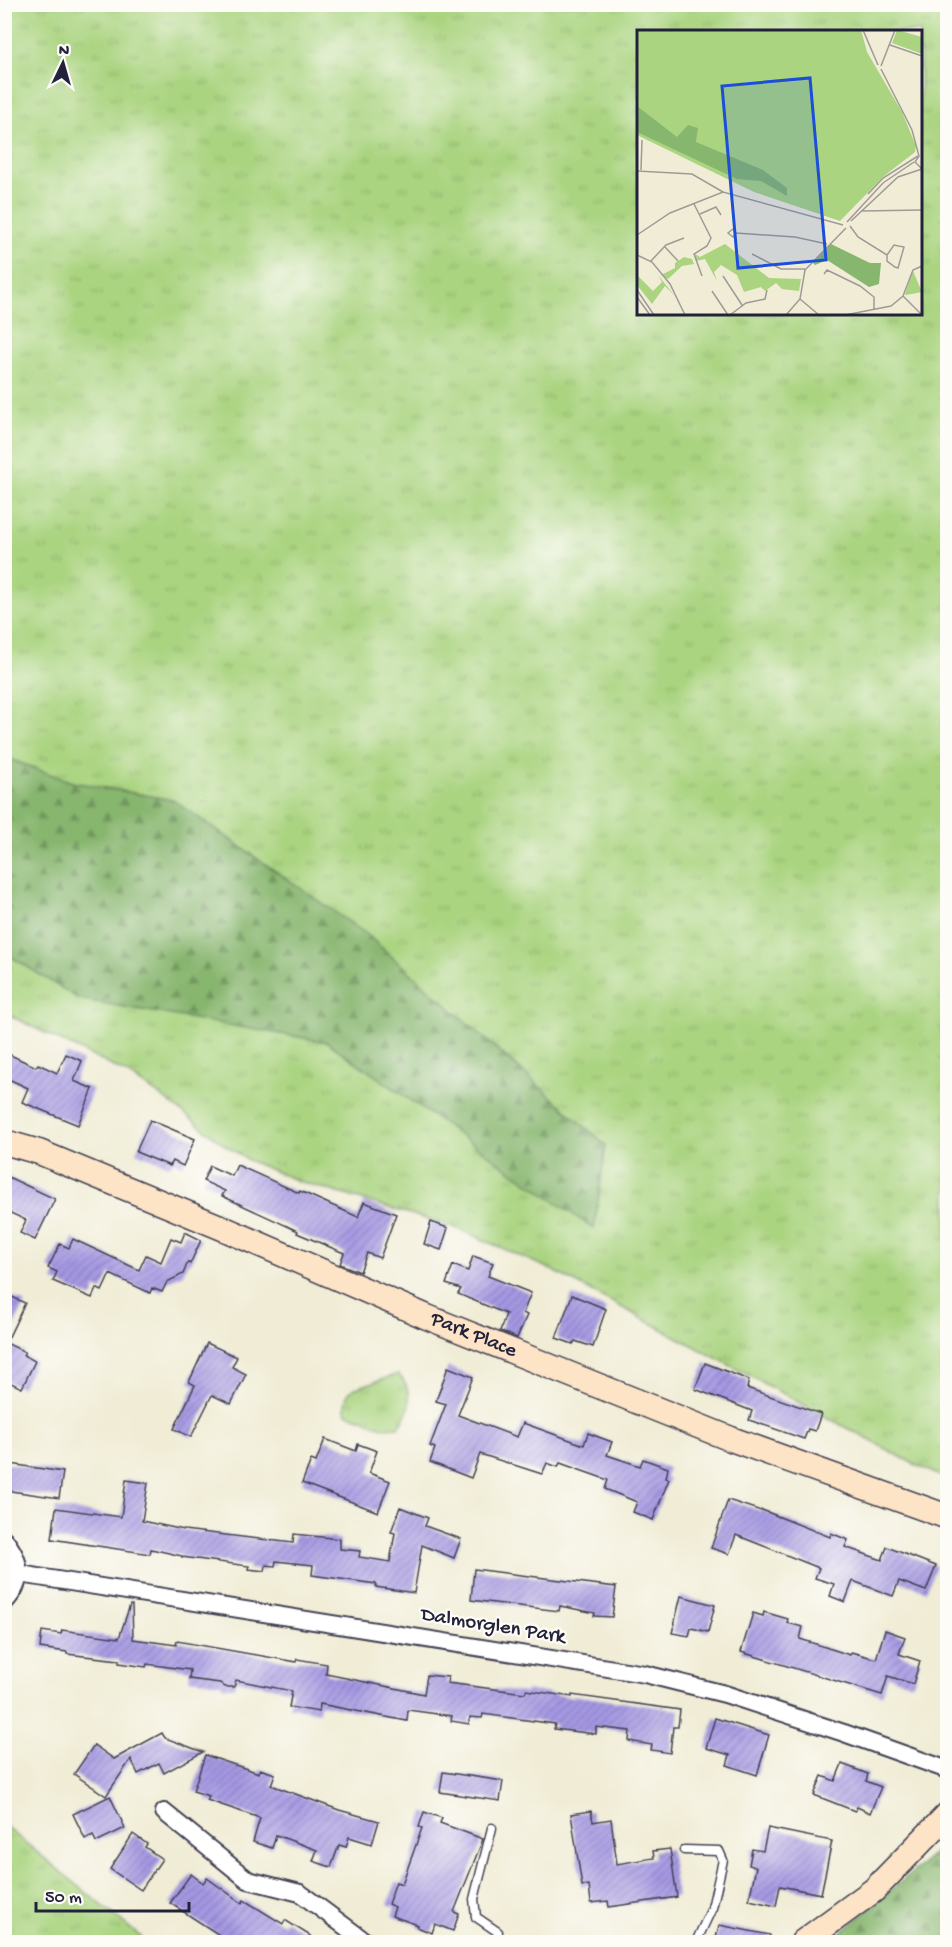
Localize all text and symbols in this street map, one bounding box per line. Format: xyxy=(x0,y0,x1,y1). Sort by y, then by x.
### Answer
inset map xyxy=(637,30,922,315)
north arrow xyxy=(33,33,93,93)
text: N xyxy=(58,42,71,62)
street label: Park Place xyxy=(426,1307,521,1365)
street label: Dalmorglen Park xyxy=(417,1603,569,1651)
scale bar xyxy=(36,1875,189,1913)
text: 50 m xyxy=(45,1888,82,1909)

